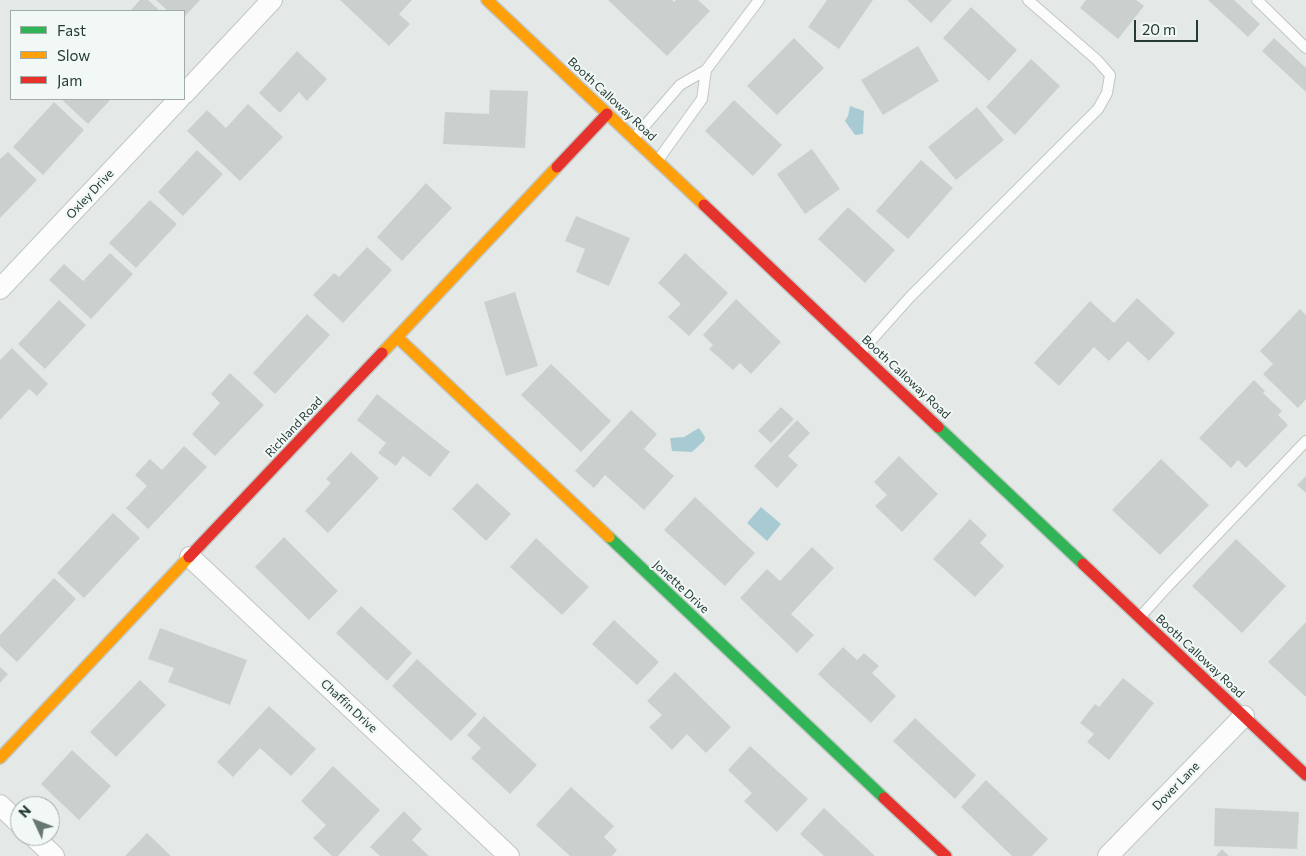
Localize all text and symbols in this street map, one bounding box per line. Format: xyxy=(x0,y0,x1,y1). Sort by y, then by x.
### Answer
legend xyxy=(10,10,185,100)
scale bar xyxy=(1136,10,1200,42)
text: 20 m xyxy=(1142,20,1176,38)
text: Fast xyxy=(57,21,86,39)
text: Slow xyxy=(57,46,90,64)
street label: Booth Calloway Road xyxy=(565,54,659,144)
text: Jam xyxy=(57,71,82,89)
street label: Oxley Drive xyxy=(63,166,117,222)
street label: Booth Calloway Road xyxy=(859,332,953,422)
street label: Richland Road xyxy=(262,394,326,460)
street label: Jonette Drive xyxy=(650,557,712,617)
street label: Booth Calloway Road xyxy=(1153,611,1247,701)
street label: Chaffin Drive xyxy=(318,676,380,736)
street label: Dover Lane xyxy=(1149,759,1203,813)
north arrow xyxy=(10,796,60,846)
text: N xyxy=(15,801,34,821)

